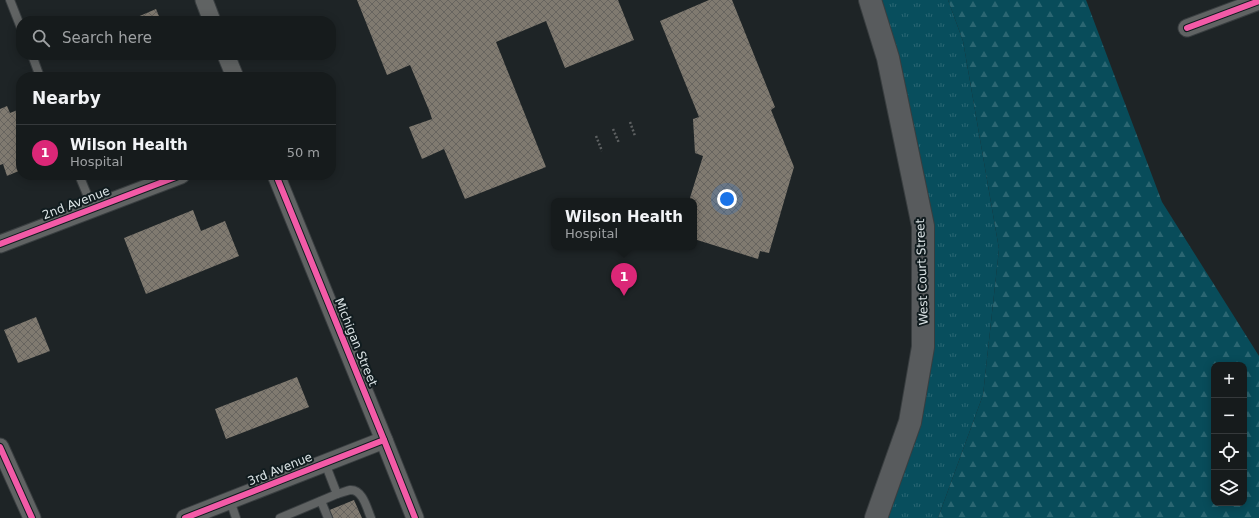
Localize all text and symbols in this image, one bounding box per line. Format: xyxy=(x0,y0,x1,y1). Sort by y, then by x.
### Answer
search box xyxy=(16,16,336,60)
icon: search xyxy=(30,27,52,49)
text: Search here xyxy=(62,29,152,47)
text: Nearby xyxy=(32,88,101,108)
text: Wilson Health xyxy=(70,136,188,154)
text: 1 xyxy=(40,145,50,160)
text: 50 m xyxy=(287,145,320,160)
text: Hospital xyxy=(70,154,123,169)
street label: 2nd Avenue xyxy=(40,184,112,222)
your location xyxy=(717,189,737,209)
popup xyxy=(551,198,697,250)
text: Wilson Health xyxy=(565,208,683,226)
street label: West Court Street xyxy=(913,218,931,325)
text: Hospital xyxy=(565,226,618,241)
pin: 1 xyxy=(611,263,637,296)
street label: Michigan Street xyxy=(332,296,380,389)
map controls xyxy=(1211,362,1247,506)
button: + xyxy=(1211,362,1247,398)
button: − xyxy=(1211,398,1247,434)
button: locate xyxy=(1211,434,1247,470)
street label: 3rd Avenue xyxy=(246,450,314,488)
button: layers xyxy=(1211,470,1247,506)

